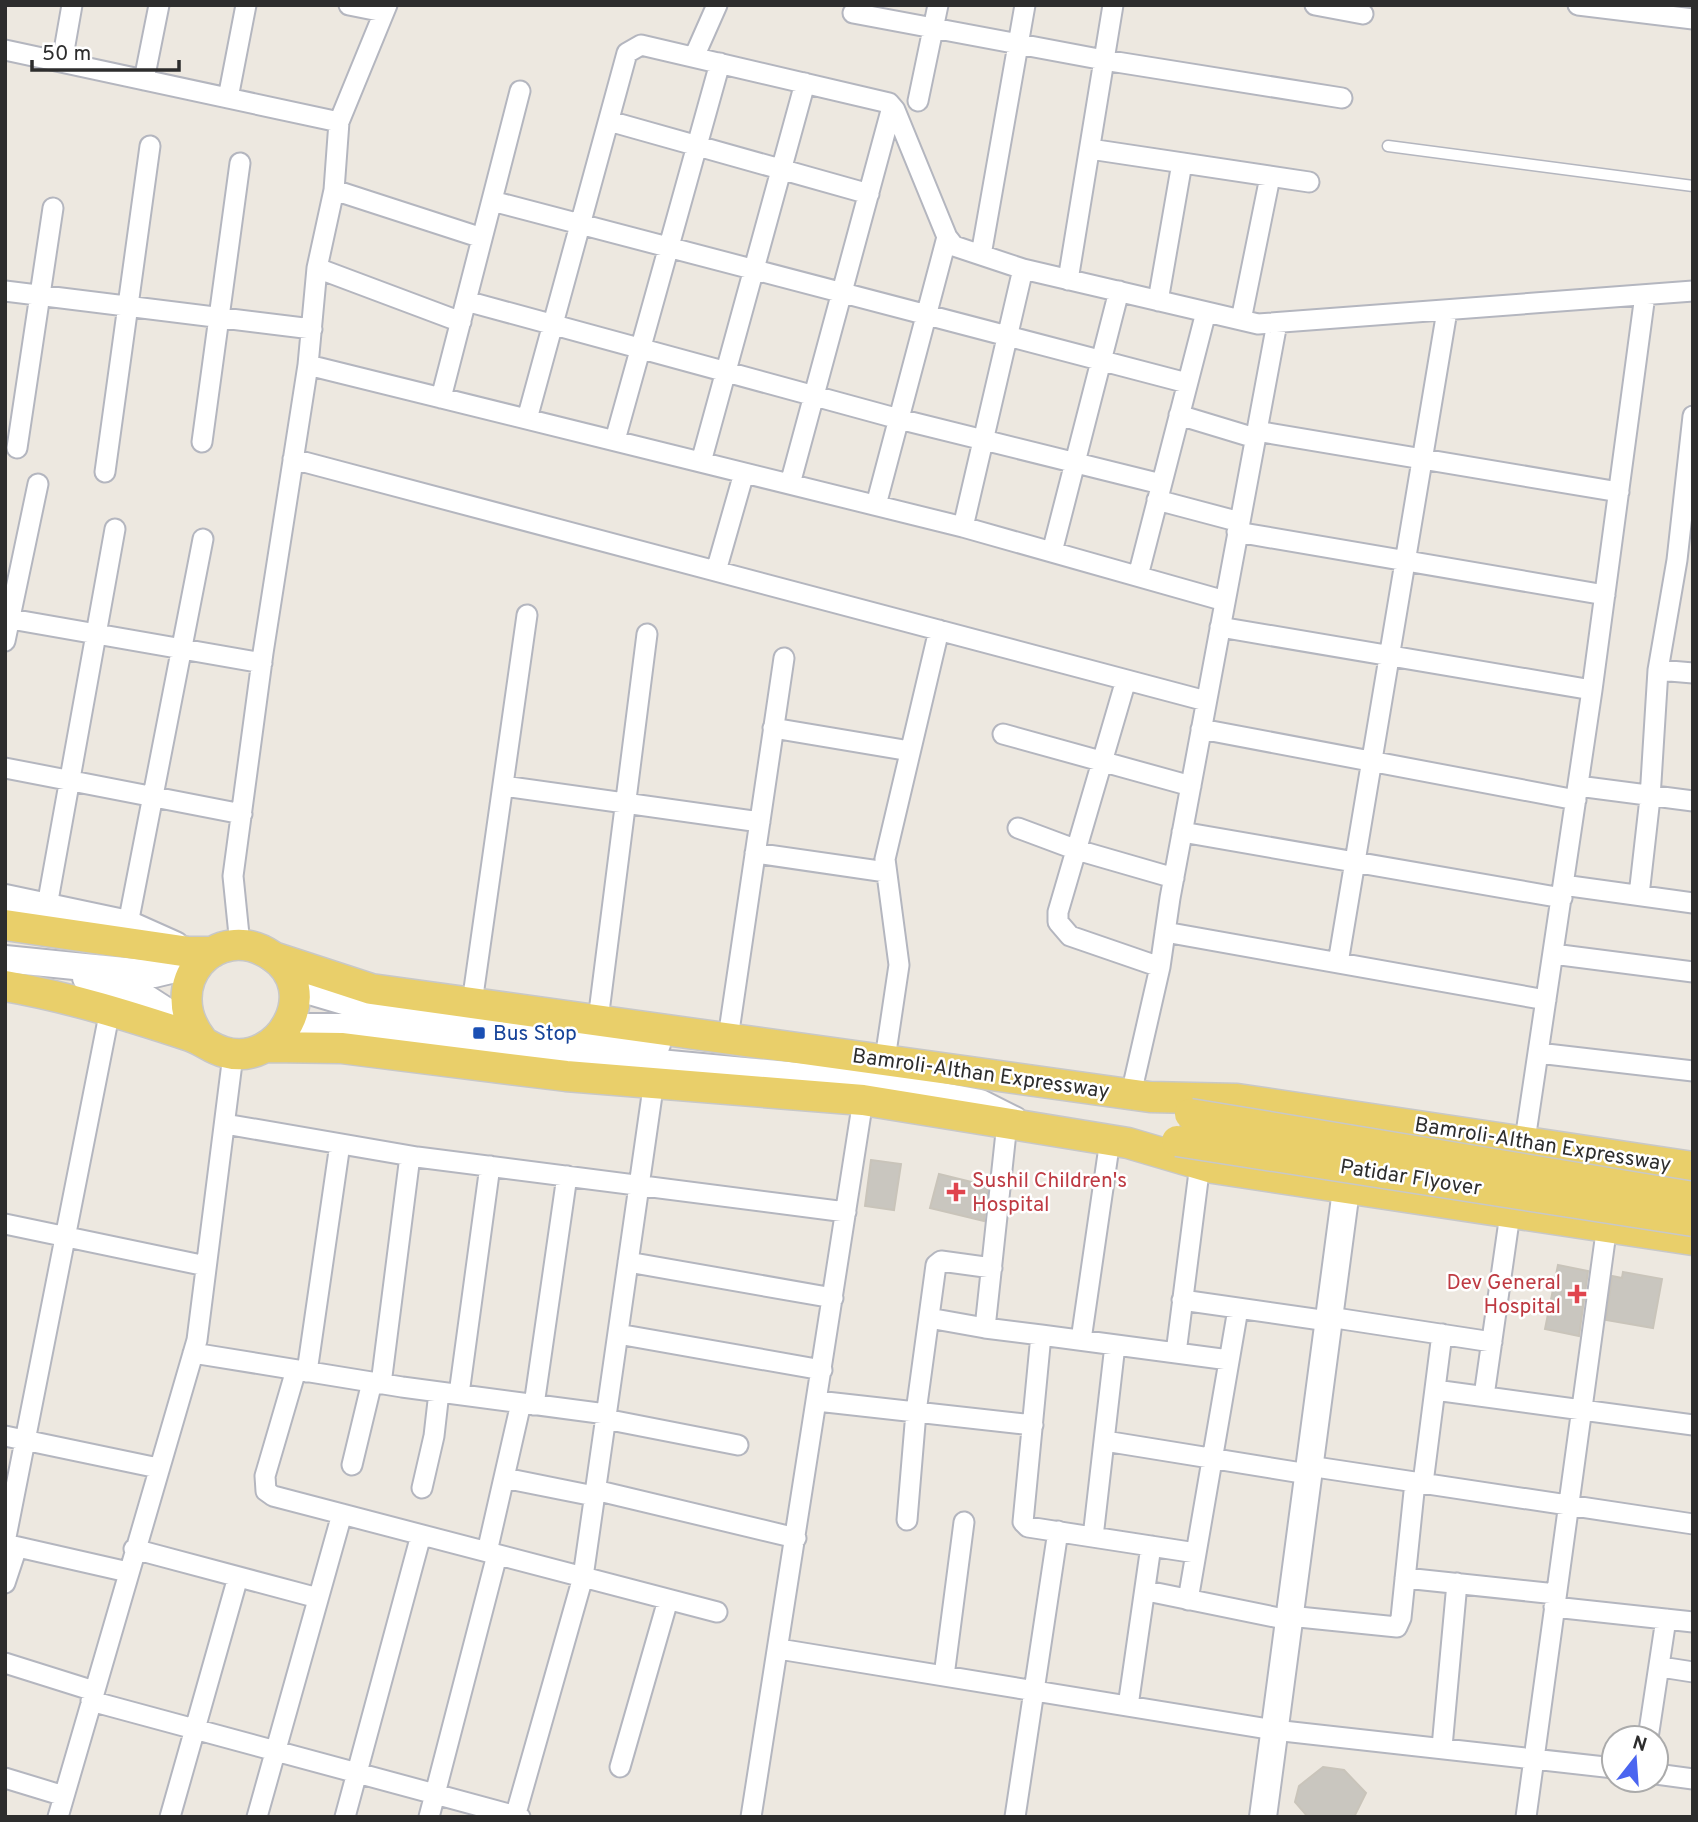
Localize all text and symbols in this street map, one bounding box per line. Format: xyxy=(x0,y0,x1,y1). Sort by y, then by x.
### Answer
scale bar xyxy=(32,28,178,72)
text: 50 m xyxy=(42,41,91,68)
place label: Bus Stop xyxy=(493,1021,577,1048)
marker: Bus Stop xyxy=(471,1025,487,1041)
street label: Bamroli-Althan Expressway xyxy=(850,1043,1111,1106)
street label: Bamroli-Althan Expressway xyxy=(1413,1112,1673,1179)
street label: Patidar Flyover xyxy=(1338,1154,1483,1203)
place label: Sushil Children's Hospital xyxy=(972,1168,1127,1219)
marker: Sushil Children's Hospital xyxy=(946,1182,966,1202)
place label: Dev General Hospital xyxy=(1446,1270,1561,1321)
marker: Dev General Hospital xyxy=(1567,1284,1587,1304)
north arrow xyxy=(1600,1724,1670,1794)
text: N xyxy=(1629,1731,1649,1758)

